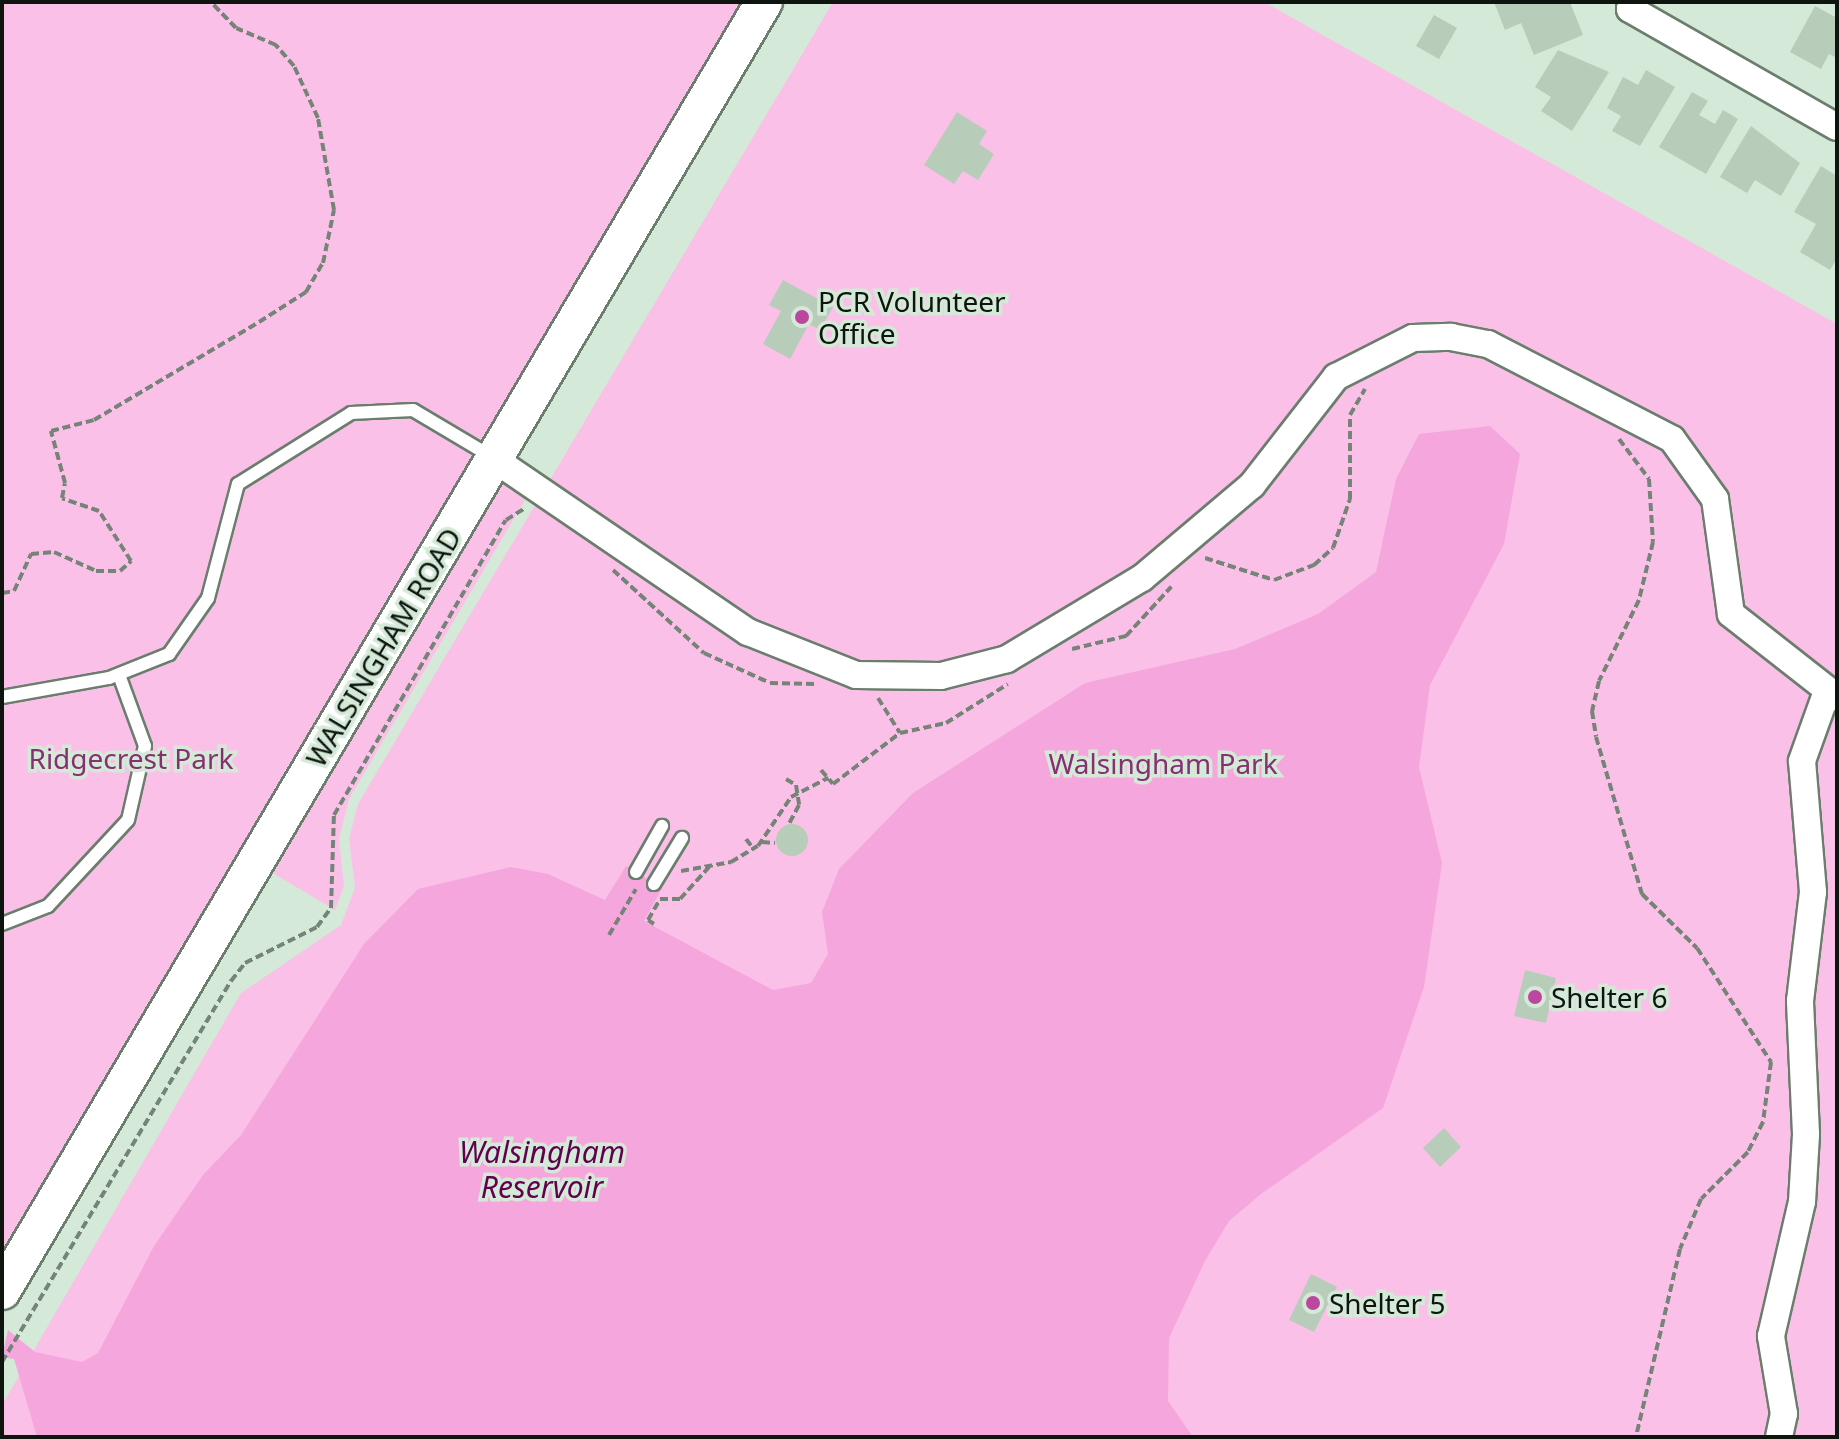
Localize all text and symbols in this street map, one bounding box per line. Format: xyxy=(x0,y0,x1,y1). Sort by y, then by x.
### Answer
place label: PCR Volunteer Office xyxy=(818,284,1006,350)
marker: PCR Volunteer Office xyxy=(793,308,811,326)
street label: WALSINGHAM ROAD xyxy=(298,522,468,772)
park label: Ridgecrest Park xyxy=(28,741,234,775)
park label: Walsingham Park xyxy=(1048,746,1278,780)
place label: Shelter 6 xyxy=(1551,980,1667,1014)
marker: Shelter 6 xyxy=(1526,988,1544,1006)
water label: Walsingham Reservoir xyxy=(459,1134,625,1204)
place label: Shelter 5 xyxy=(1329,1286,1445,1320)
marker: Shelter 5 xyxy=(1304,1294,1322,1312)

